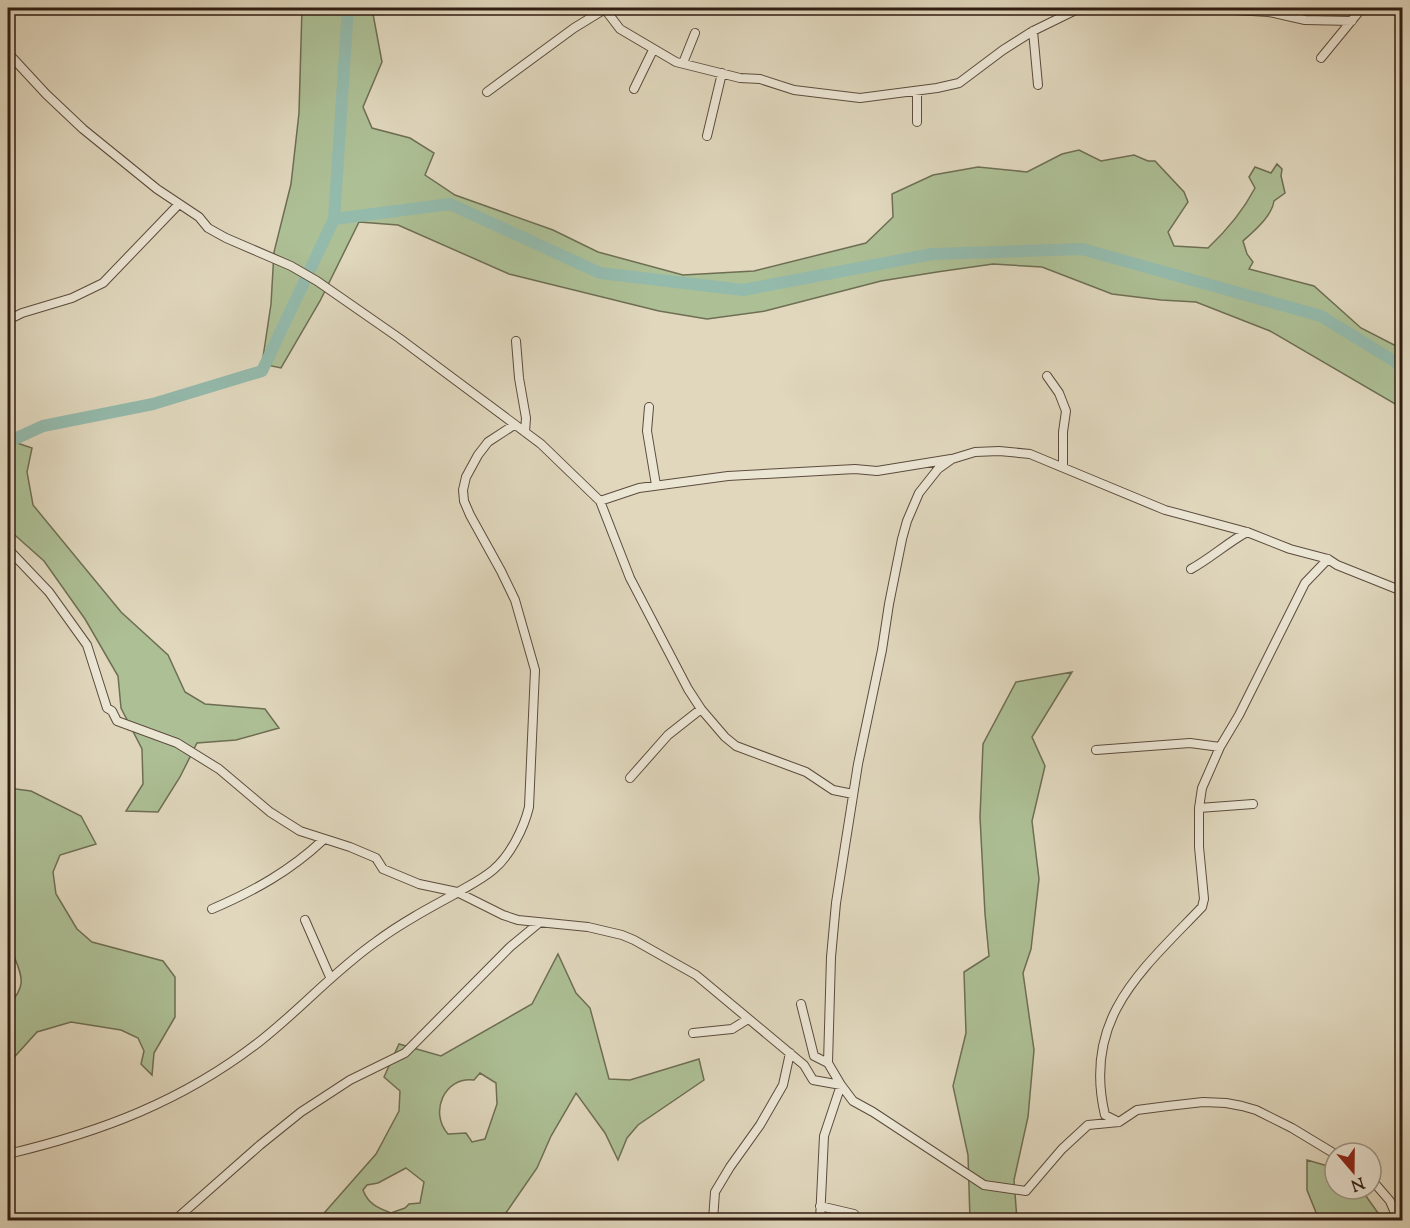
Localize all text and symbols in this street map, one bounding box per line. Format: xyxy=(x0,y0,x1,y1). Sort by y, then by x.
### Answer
north arrow xyxy=(1323,1141,1383,1201)
text: N xyxy=(1347,1170,1367,1196)

